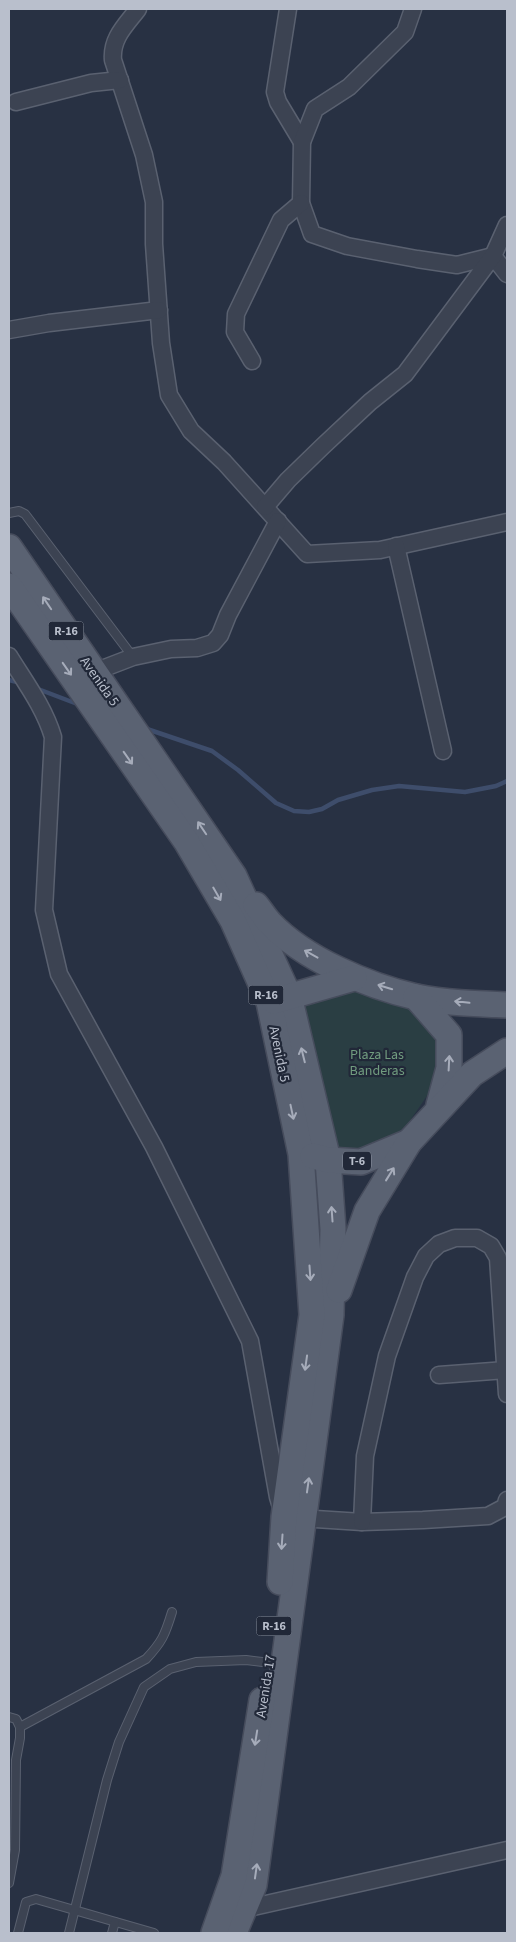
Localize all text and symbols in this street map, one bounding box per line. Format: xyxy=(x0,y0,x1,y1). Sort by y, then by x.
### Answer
one-way arrow xyxy=(42,596,52,610)
road number: R-16 xyxy=(48,622,84,640)
street label: Avenida 5 xyxy=(75,653,124,711)
one-way arrow xyxy=(62,662,72,676)
one-way arrow xyxy=(123,751,133,765)
one-way arrow xyxy=(197,821,207,835)
one-way arrow xyxy=(212,886,222,901)
one-way arrow xyxy=(304,949,319,958)
one-way arrow xyxy=(377,982,393,992)
road number: R-16 xyxy=(248,986,284,1004)
one-way arrow xyxy=(454,997,470,1007)
street label: Avenida 5 xyxy=(263,1024,295,1084)
park label: Plaza Las Banderas xyxy=(349,1045,405,1081)
one-way arrow xyxy=(298,1047,307,1063)
one-way arrow xyxy=(444,1055,453,1071)
one-way arrow xyxy=(288,1103,298,1119)
road number: T-6 xyxy=(343,1152,371,1170)
one-way arrow xyxy=(385,1167,395,1181)
one-way arrow xyxy=(327,1206,337,1222)
one-way arrow xyxy=(305,1265,314,1281)
one-way arrow xyxy=(300,1355,310,1371)
one-way arrow xyxy=(303,1477,313,1493)
one-way arrow xyxy=(278,1534,287,1550)
road number: R-16 xyxy=(256,1616,292,1635)
street label: Avenida 17 xyxy=(251,1653,281,1719)
one-way arrow xyxy=(251,1729,261,1745)
one-way arrow xyxy=(251,1863,261,1879)

